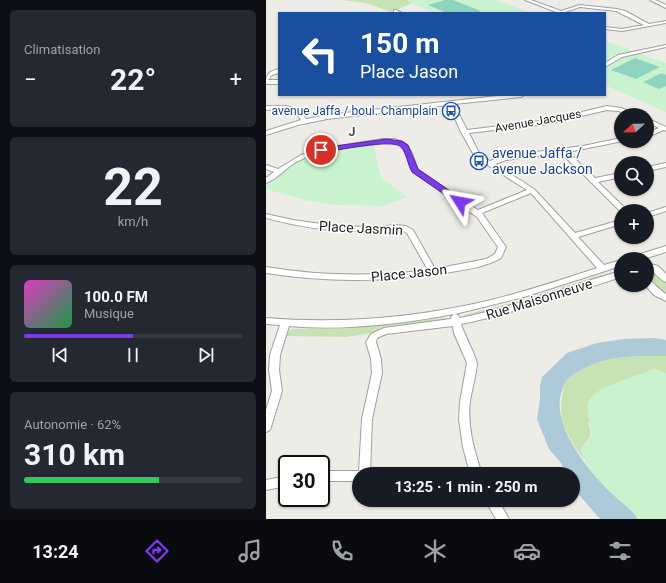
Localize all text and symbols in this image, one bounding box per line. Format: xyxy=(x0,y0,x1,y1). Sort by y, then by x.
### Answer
text: 150 m xyxy=(360,27,439,60)
icon: left xyxy=(294,28,346,80)
text: Climatisation xyxy=(24,42,100,57)
text: Place Jason xyxy=(360,61,458,82)
text: 22° xyxy=(110,62,156,97)
text: − xyxy=(24,67,37,92)
text: + xyxy=(230,67,242,92)
bus stop icon: avenue Jaffa / boul. Champlain xyxy=(441,101,461,121)
place label: avenue Jaffa / boul. Champlain xyxy=(272,104,438,118)
street label: Avenue Jacques xyxy=(494,106,582,136)
north arrow xyxy=(614,108,654,148)
map controls xyxy=(614,108,654,292)
district label: J xyxy=(348,124,356,139)
pin xyxy=(304,133,338,167)
icon: arrive xyxy=(310,139,332,161)
place label: avenue Jaffa / avenue Jackson xyxy=(492,145,593,177)
bus stop icon: avenue Jaffa / avenue Jackson xyxy=(469,151,489,171)
button: search xyxy=(614,156,654,196)
text: 22 xyxy=(103,157,163,218)
position arrow xyxy=(439,181,481,223)
button: + xyxy=(614,204,654,244)
text: km/h xyxy=(118,214,148,229)
street label: Place Jasmin xyxy=(319,218,403,238)
button: − xyxy=(614,252,654,292)
street label: Place Jason xyxy=(370,261,448,285)
street label: Rue Maisonneuve xyxy=(484,275,594,323)
text: 100.0 FM xyxy=(84,288,148,306)
text: Musique xyxy=(84,306,134,321)
icon: previous xyxy=(49,344,71,366)
icon: pause xyxy=(122,344,144,366)
icon: next xyxy=(195,344,217,366)
text: Autonomie · 62% xyxy=(24,417,121,432)
text: 310 km xyxy=(24,437,125,472)
speed limit sign: 30 xyxy=(278,455,330,507)
text: 13:25 · 1 min · 250 m xyxy=(395,478,537,496)
icon: directions xyxy=(143,537,171,565)
icon: music xyxy=(236,537,264,565)
icon: phone xyxy=(328,537,356,565)
icon: climate xyxy=(421,537,449,565)
icon: car xyxy=(513,537,541,565)
icon: filters xyxy=(606,537,634,565)
text: 13:24 xyxy=(32,541,79,562)

